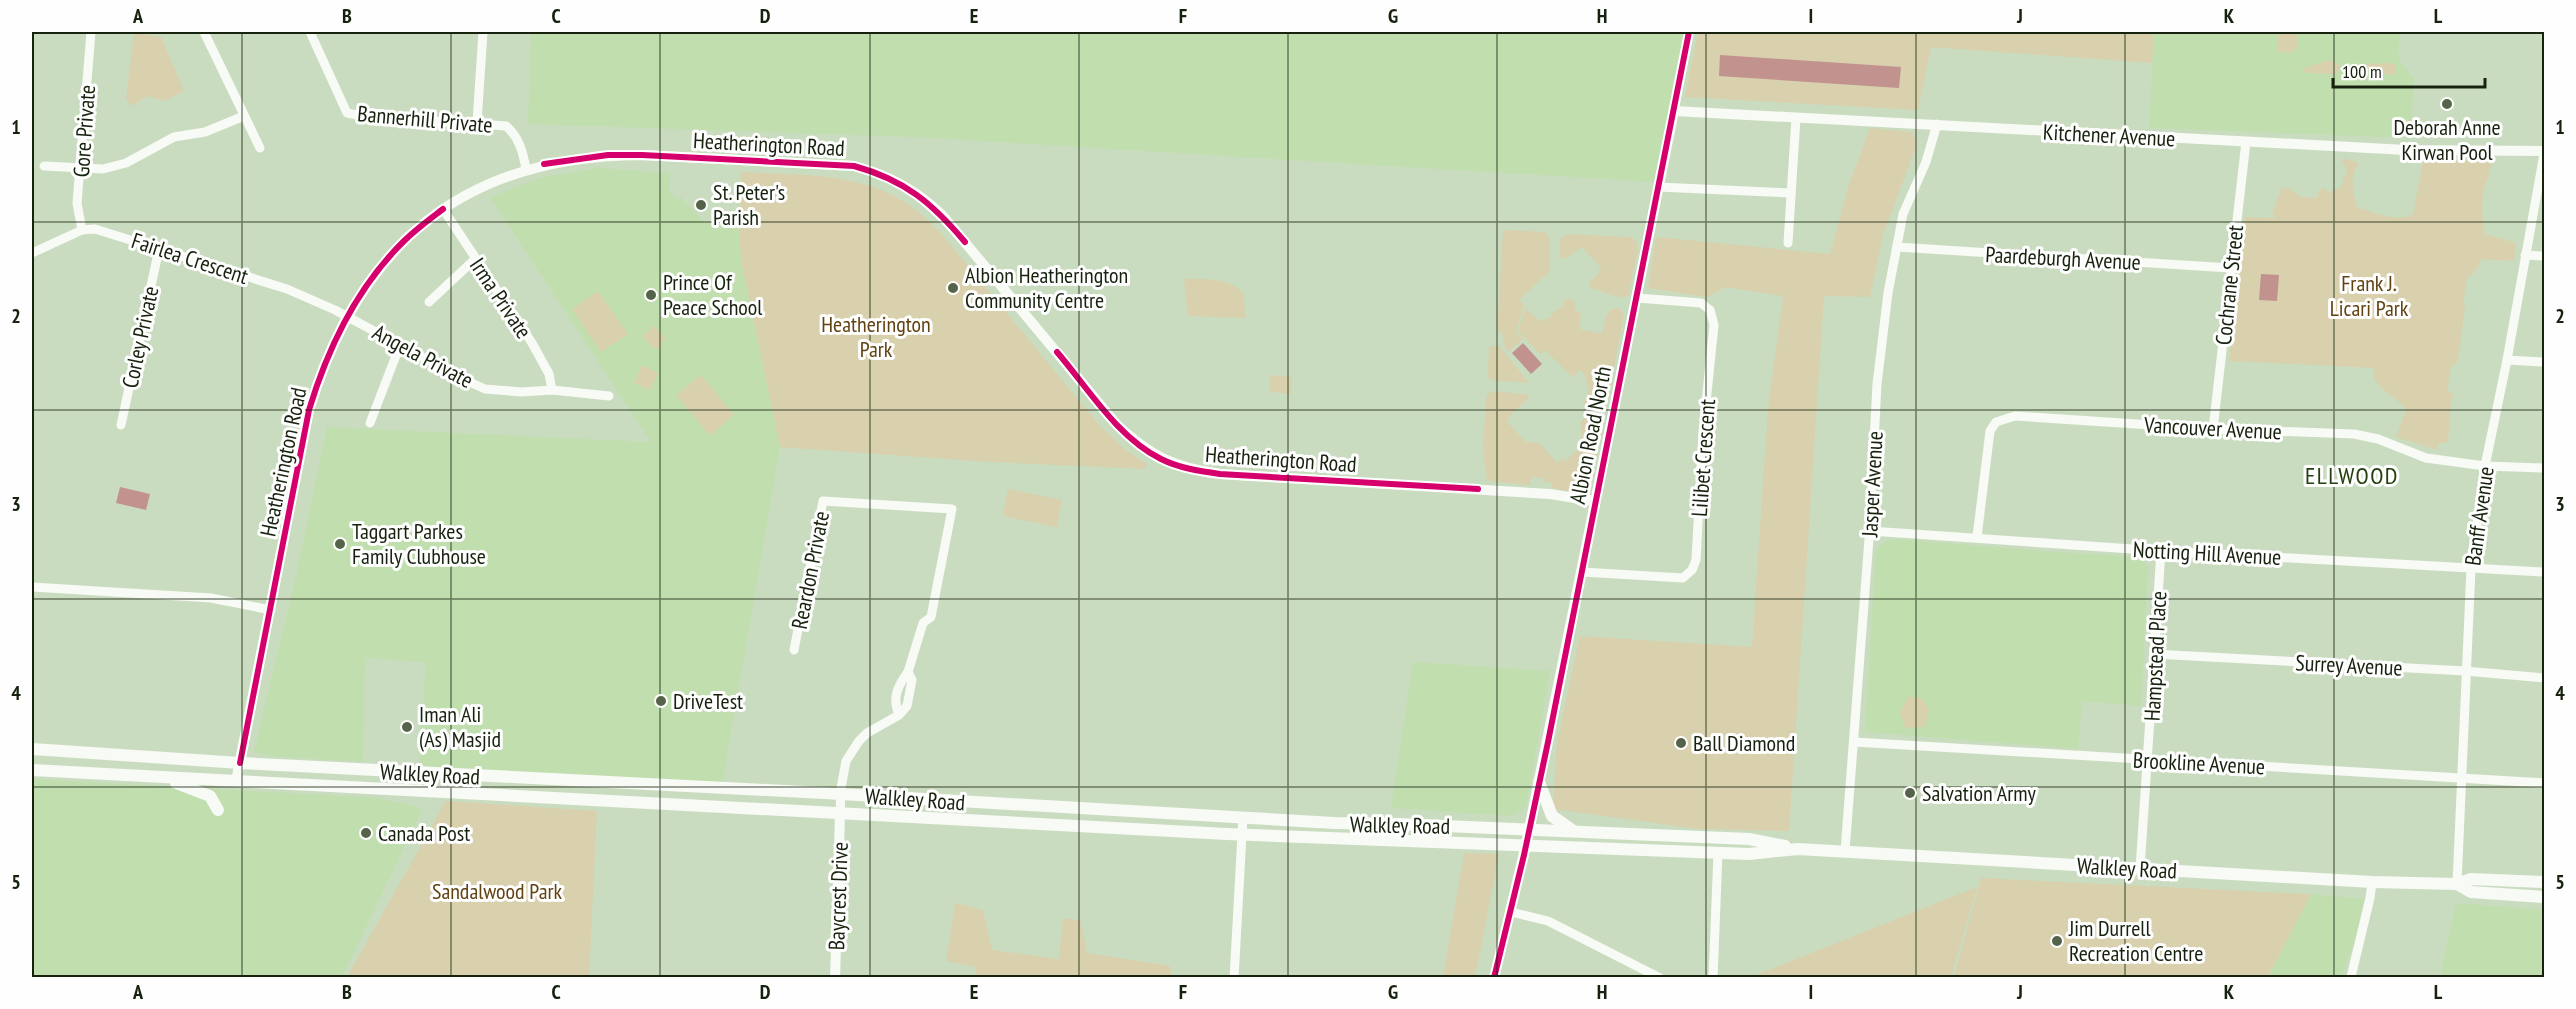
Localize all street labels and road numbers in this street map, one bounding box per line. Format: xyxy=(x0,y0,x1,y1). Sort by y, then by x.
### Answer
street label: Gore Private xyxy=(67,84,101,178)
street label: Bannerhill Private xyxy=(356,99,494,139)
street label: Kitchener Avenue xyxy=(2042,118,2176,152)
street label: Heatherington Road xyxy=(693,126,845,162)
street label: Cochrane Street xyxy=(2209,224,2249,346)
street label: Fairlea Crescent xyxy=(128,226,252,290)
street label: Paardeburgh Avenue xyxy=(1985,240,2141,276)
street label: Irma Private xyxy=(464,252,538,344)
street label: Corley Private xyxy=(116,283,164,391)
street label: Angela Private xyxy=(368,318,478,394)
street label: Albion Road North xyxy=(1563,364,1617,506)
street label: Heatherington Road xyxy=(254,385,312,539)
street label: Lilibet Crescent xyxy=(1685,398,1721,518)
street label: Vancouver Avenue xyxy=(2143,410,2282,446)
street label: Jasper Avenue xyxy=(1855,430,1889,539)
street label: Heatherington Road xyxy=(1204,440,1358,478)
street label: Banff Avenue xyxy=(2458,465,2500,567)
street label: Reardon Private xyxy=(785,509,835,631)
street label: Notting Hill Avenue xyxy=(2132,535,2282,571)
street label: Hampstead Place xyxy=(2138,590,2172,722)
street label: Surrey Avenue xyxy=(2295,648,2403,682)
street label: Brookline Avenue xyxy=(2132,746,2266,780)
street label: Walkley Road xyxy=(379,757,481,791)
street label: Walkley Road xyxy=(864,782,966,816)
street label: Walkley Road xyxy=(1350,810,1450,840)
street label: Baycrest Drive xyxy=(822,841,854,951)
street label: Walkley Road xyxy=(2076,851,2178,885)

